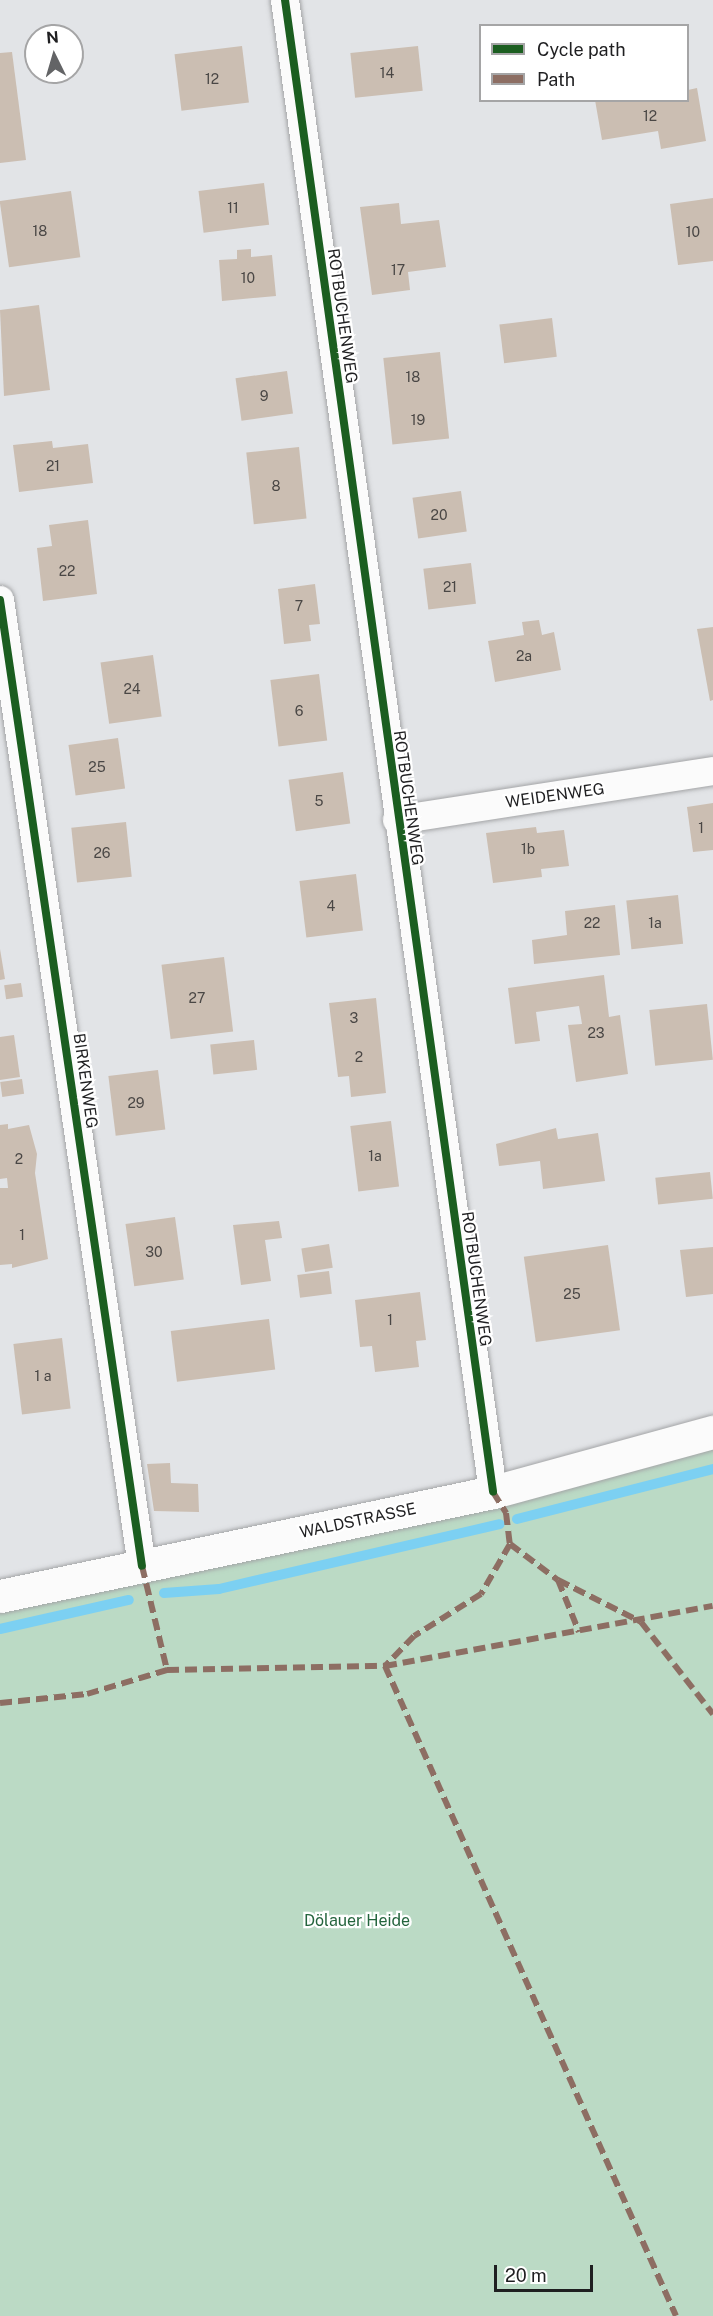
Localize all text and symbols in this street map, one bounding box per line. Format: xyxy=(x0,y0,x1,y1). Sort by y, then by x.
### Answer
north arrow xyxy=(24,24,84,84)
legend xyxy=(479,24,689,102)
text: N xyxy=(45,28,60,48)
text: Cycle path xyxy=(537,39,626,60)
house number: 14 xyxy=(380,65,394,81)
text: Path xyxy=(537,69,575,90)
house number: 12 xyxy=(205,71,219,87)
house number: 12 xyxy=(643,108,657,124)
house number: 11 xyxy=(227,200,239,216)
house number: 18 xyxy=(33,223,47,239)
house number: 10 xyxy=(686,224,700,240)
street label: ROTBUCHENWEG xyxy=(323,247,361,385)
house number: 17 xyxy=(391,262,405,278)
house number: 10 xyxy=(241,270,255,286)
house number: 18 xyxy=(406,369,420,385)
house number: 9 xyxy=(260,388,268,404)
house number: 19 xyxy=(411,412,425,428)
house number: 21 xyxy=(46,458,60,474)
house number: 8 xyxy=(271,478,281,494)
house number: 20 xyxy=(431,507,447,523)
house number: 22 xyxy=(59,563,75,579)
house number: 21 xyxy=(443,579,457,595)
house number: 7 xyxy=(295,598,303,614)
house number: 2a xyxy=(516,648,532,664)
house number: 24 xyxy=(123,681,141,697)
house number: 6 xyxy=(295,703,303,719)
street label: ROTBUCHENWEG xyxy=(389,729,427,867)
house number: 25 xyxy=(88,759,106,775)
street label: WEIDENWEG xyxy=(504,780,606,812)
house number: 5 xyxy=(315,793,323,809)
house number: 1 xyxy=(698,820,704,836)
house number: 1b xyxy=(521,841,535,857)
house number: 26 xyxy=(93,845,111,861)
house number: 4 xyxy=(327,898,335,914)
house number: 22 xyxy=(584,915,600,931)
house number: 1a xyxy=(648,915,662,931)
house number: 27 xyxy=(189,990,205,1006)
house number: 3 xyxy=(350,1010,358,1026)
house number: 23 xyxy=(587,1025,605,1041)
street label: BIRKENWEG xyxy=(69,1032,101,1130)
house number: 2 xyxy=(355,1049,363,1065)
house number: 29 xyxy=(127,1095,145,1111)
house number: 1a xyxy=(368,1148,382,1164)
house number: 2 xyxy=(15,1151,23,1167)
street label: ROTBUCHENWEG xyxy=(457,1210,495,1348)
house number: 1 xyxy=(19,1227,25,1243)
house number: 30 xyxy=(145,1244,163,1260)
house number: 25 xyxy=(563,1286,581,1302)
house number: 1 xyxy=(387,1312,393,1328)
house number: 1 a xyxy=(35,1368,51,1384)
street label: WALDSTRASSE xyxy=(298,1499,418,1543)
park label: Dölauer Heide xyxy=(304,1911,410,1931)
scale bar xyxy=(497,2253,596,2291)
text: 20 m xyxy=(505,2265,547,2286)

